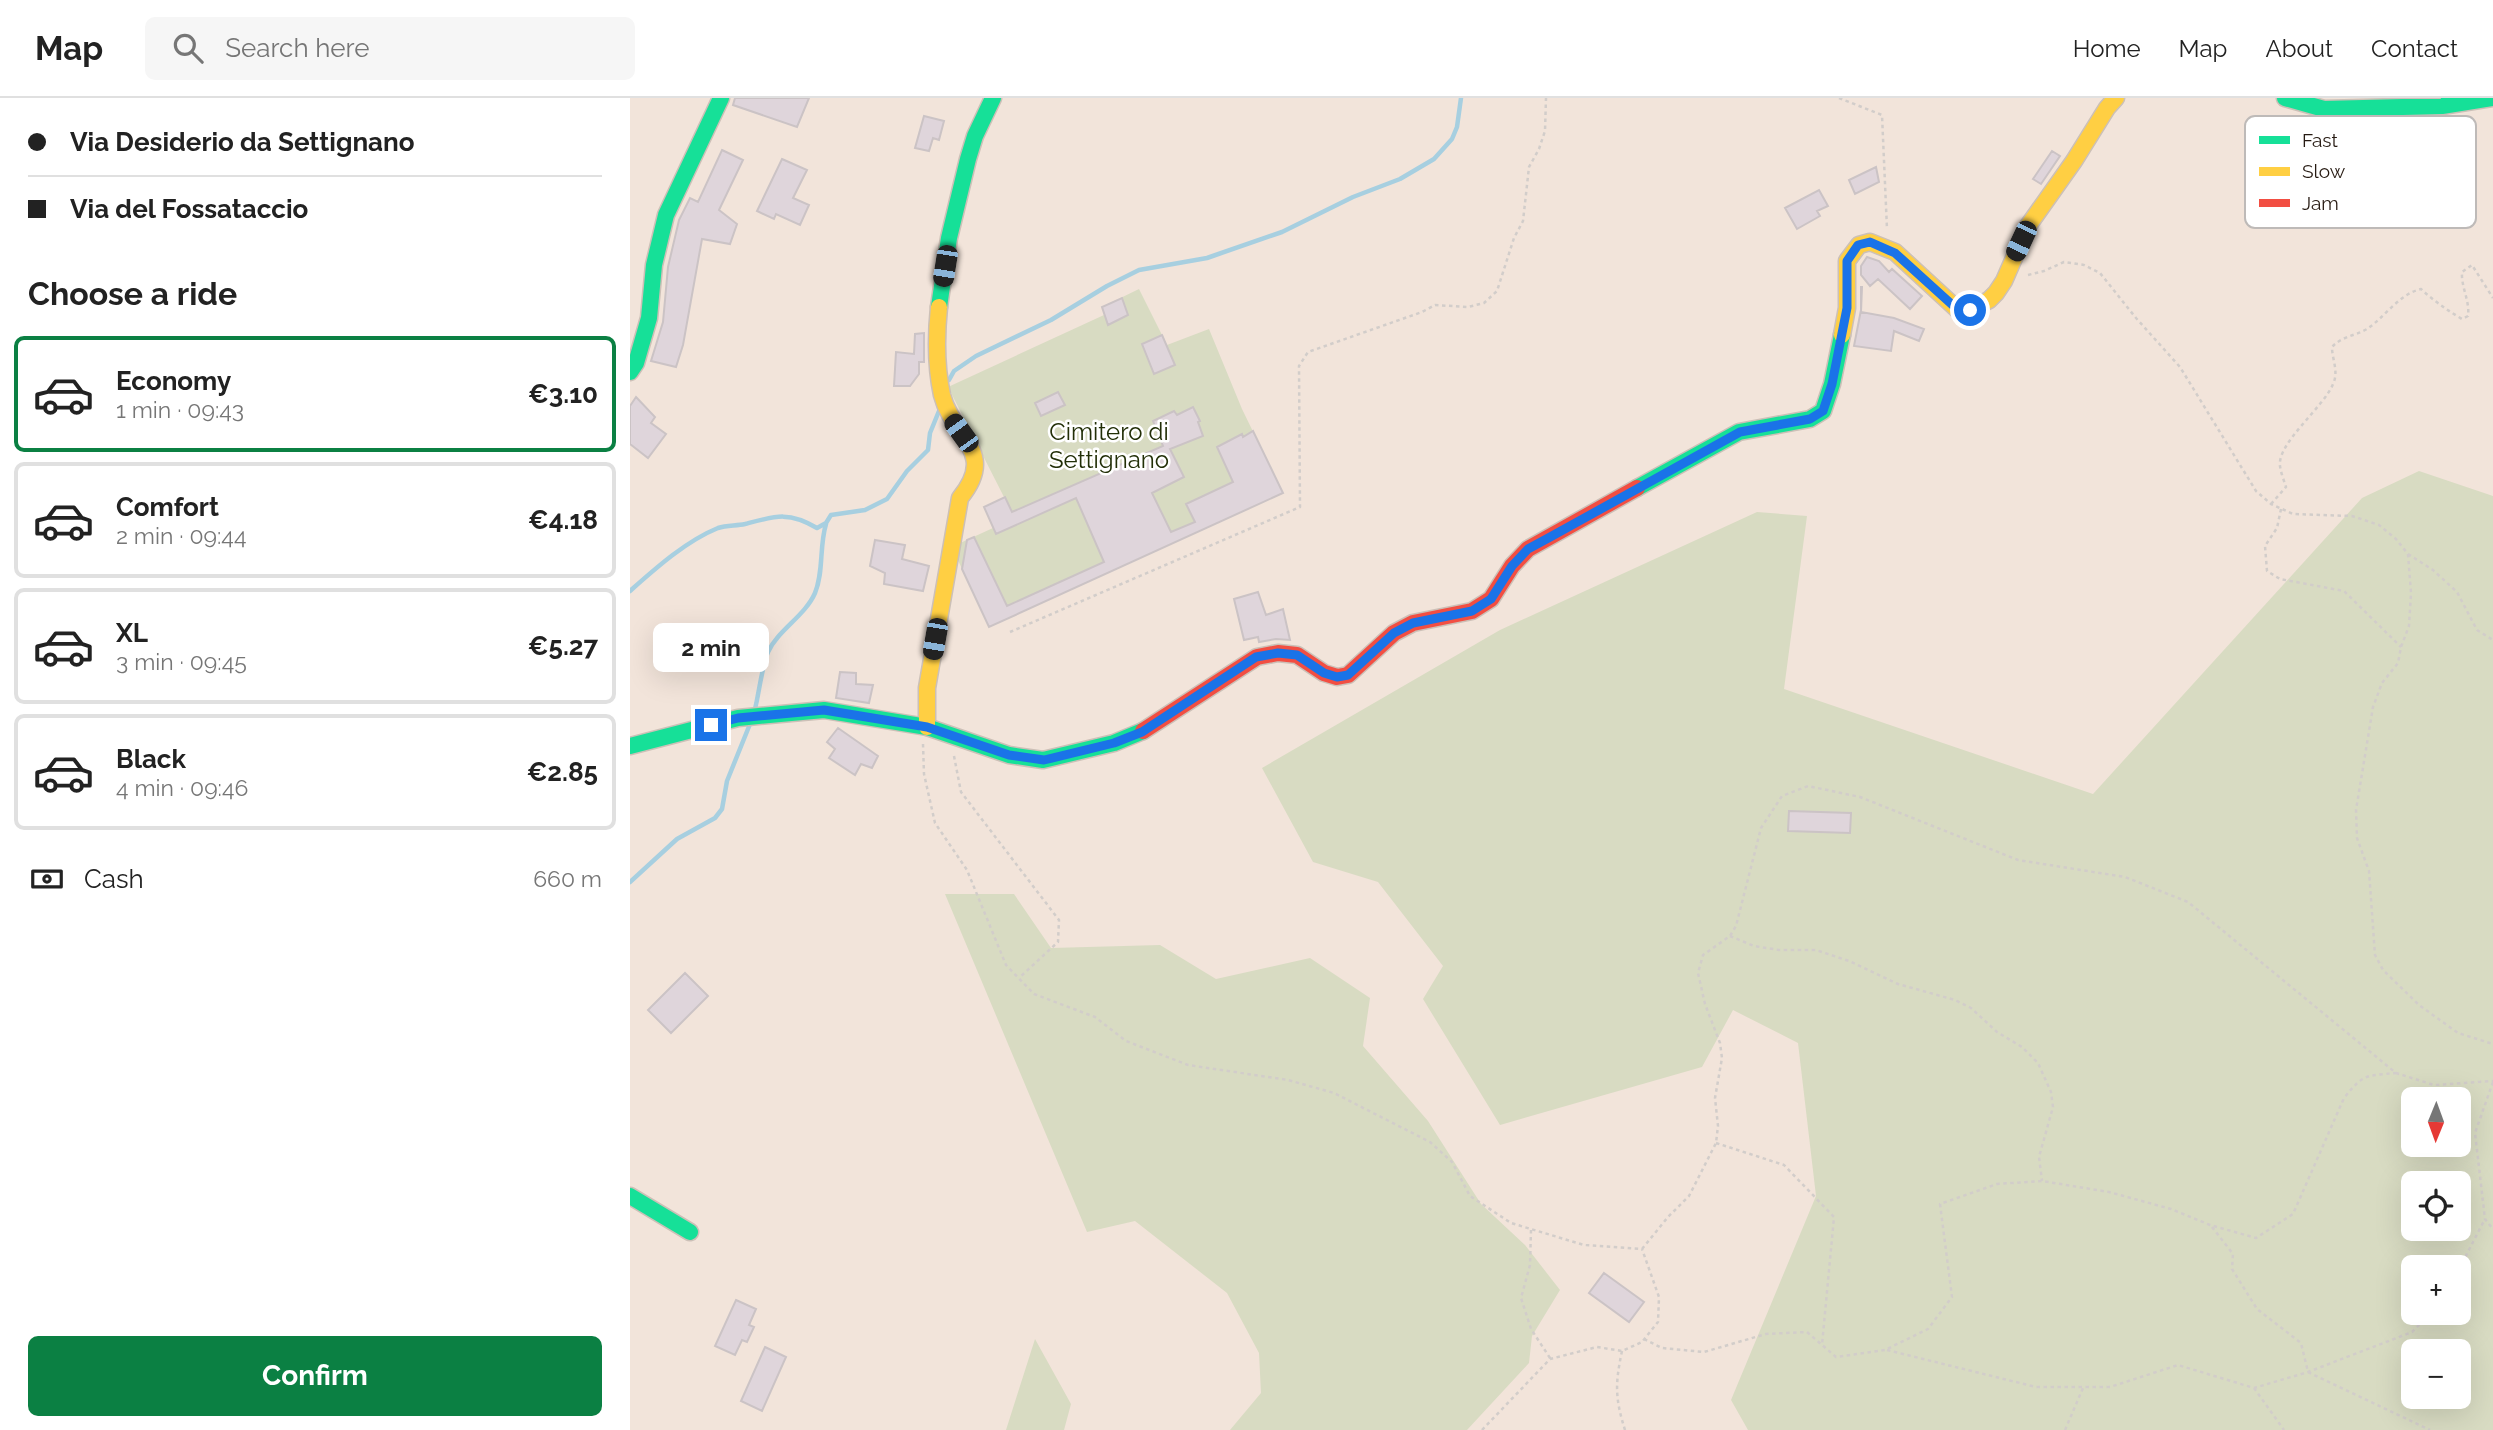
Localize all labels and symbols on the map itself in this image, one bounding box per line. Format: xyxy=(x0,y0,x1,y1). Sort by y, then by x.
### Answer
legend xyxy=(2245,116,2476,228)
text: Fast xyxy=(2302,129,2338,151)
text: Slow xyxy=(2302,160,2346,182)
text: Jam xyxy=(2302,192,2339,214)
car xyxy=(2003,218,2040,264)
car xyxy=(932,244,959,288)
route start xyxy=(1954,294,1986,326)
car xyxy=(941,410,982,456)
park label: Cimitero di Settignano xyxy=(1049,417,1169,474)
car xyxy=(922,616,949,662)
callout: 2 min xyxy=(653,624,769,672)
route end xyxy=(695,709,727,741)
north arrow xyxy=(2401,1087,2471,1157)

